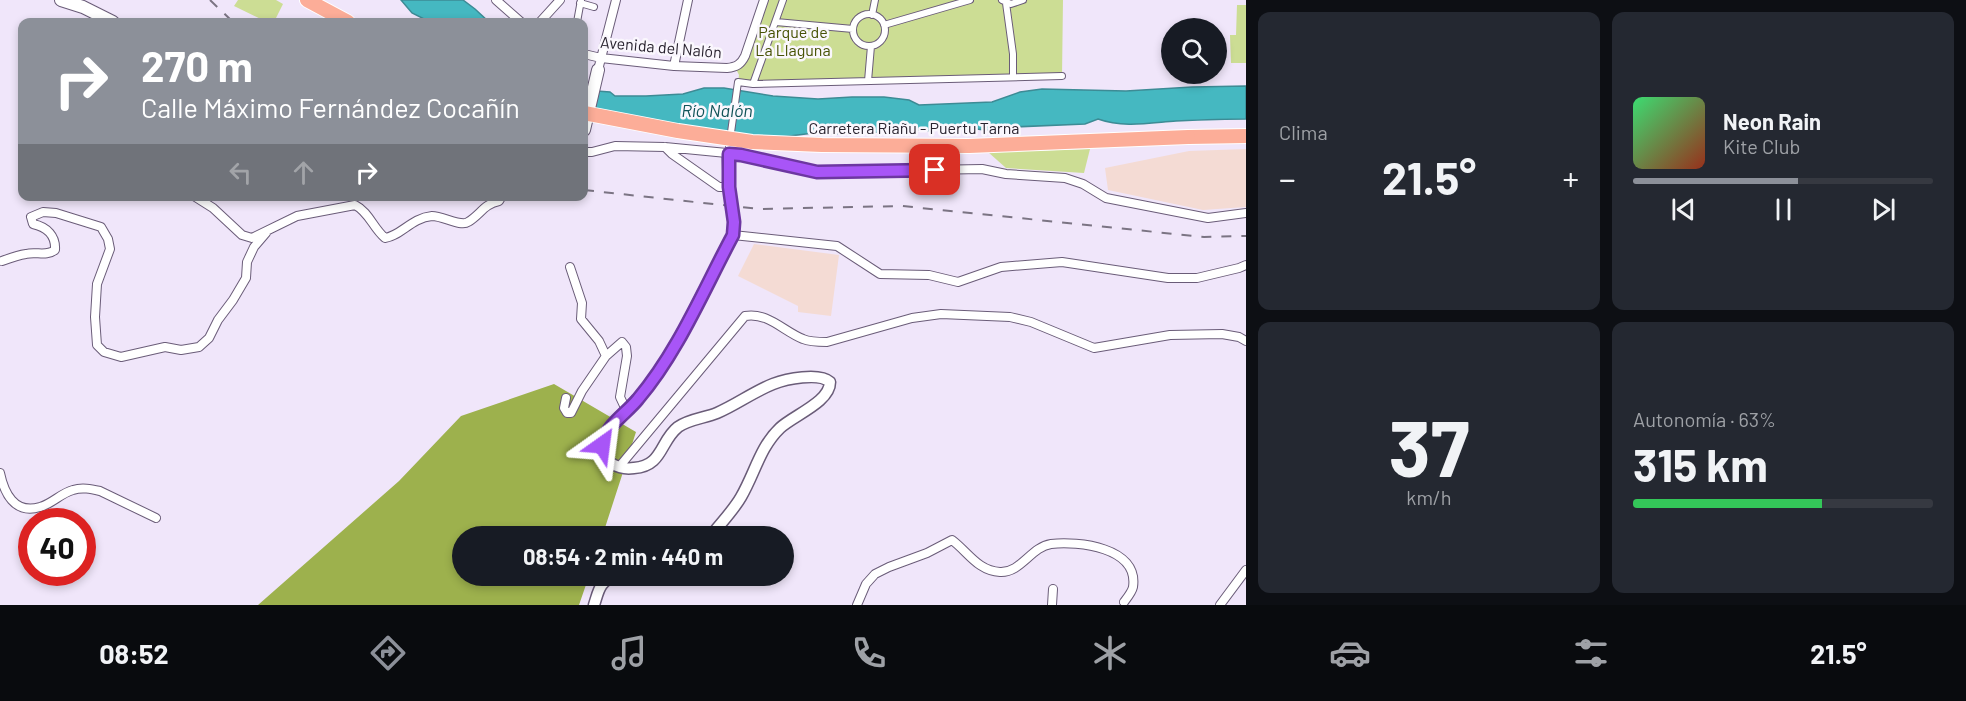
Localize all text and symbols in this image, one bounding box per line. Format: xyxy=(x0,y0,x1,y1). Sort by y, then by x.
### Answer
map controls xyxy=(1161,18,1227,84)
button: search xyxy=(1161,18,1227,84)
park label: Parque de La Llaguna xyxy=(755,22,831,59)
street label: Avenida del Nalón xyxy=(599,32,723,61)
text: 270 m xyxy=(141,40,253,90)
icon: right xyxy=(42,42,120,120)
text: Calle Máximo Fernández Cocañín xyxy=(141,91,520,123)
water label: Río Nalón xyxy=(681,99,753,121)
text: Neon Rain xyxy=(1723,108,1821,134)
street label: Carretera Riañu - Puertu Tarna xyxy=(809,118,1019,137)
text: Clima xyxy=(1279,120,1328,144)
text: Kite Club xyxy=(1723,134,1800,158)
pin xyxy=(909,144,960,195)
text: 21.5° xyxy=(1382,150,1476,204)
icon: arrive xyxy=(918,153,951,186)
icon: left xyxy=(224,156,257,189)
icon: ahead xyxy=(287,156,320,189)
icon: right xyxy=(350,156,383,189)
text: − xyxy=(1279,158,1296,198)
text: + xyxy=(1563,158,1579,198)
icon: previous xyxy=(1667,193,1700,226)
icon: pause xyxy=(1767,193,1800,226)
icon: next xyxy=(1867,193,1900,226)
text: 37 xyxy=(1389,399,1469,493)
text: Autonomía · 63% xyxy=(1633,407,1776,431)
position arrow xyxy=(570,413,634,477)
text: 315 km xyxy=(1633,437,1768,491)
text: km/h xyxy=(1406,485,1452,509)
speed limit sign: 40 xyxy=(18,508,96,586)
text: 08:54 · 2 min · 440 m xyxy=(523,543,723,569)
icon: directions xyxy=(367,632,409,674)
icon: music xyxy=(608,632,650,674)
icon: phone xyxy=(848,632,890,674)
icon: climate xyxy=(1089,632,1131,674)
icon: car xyxy=(1329,632,1371,674)
icon: filters xyxy=(1570,632,1612,674)
text: 08:52 xyxy=(99,637,169,669)
text: 21.5° xyxy=(1810,637,1867,669)

